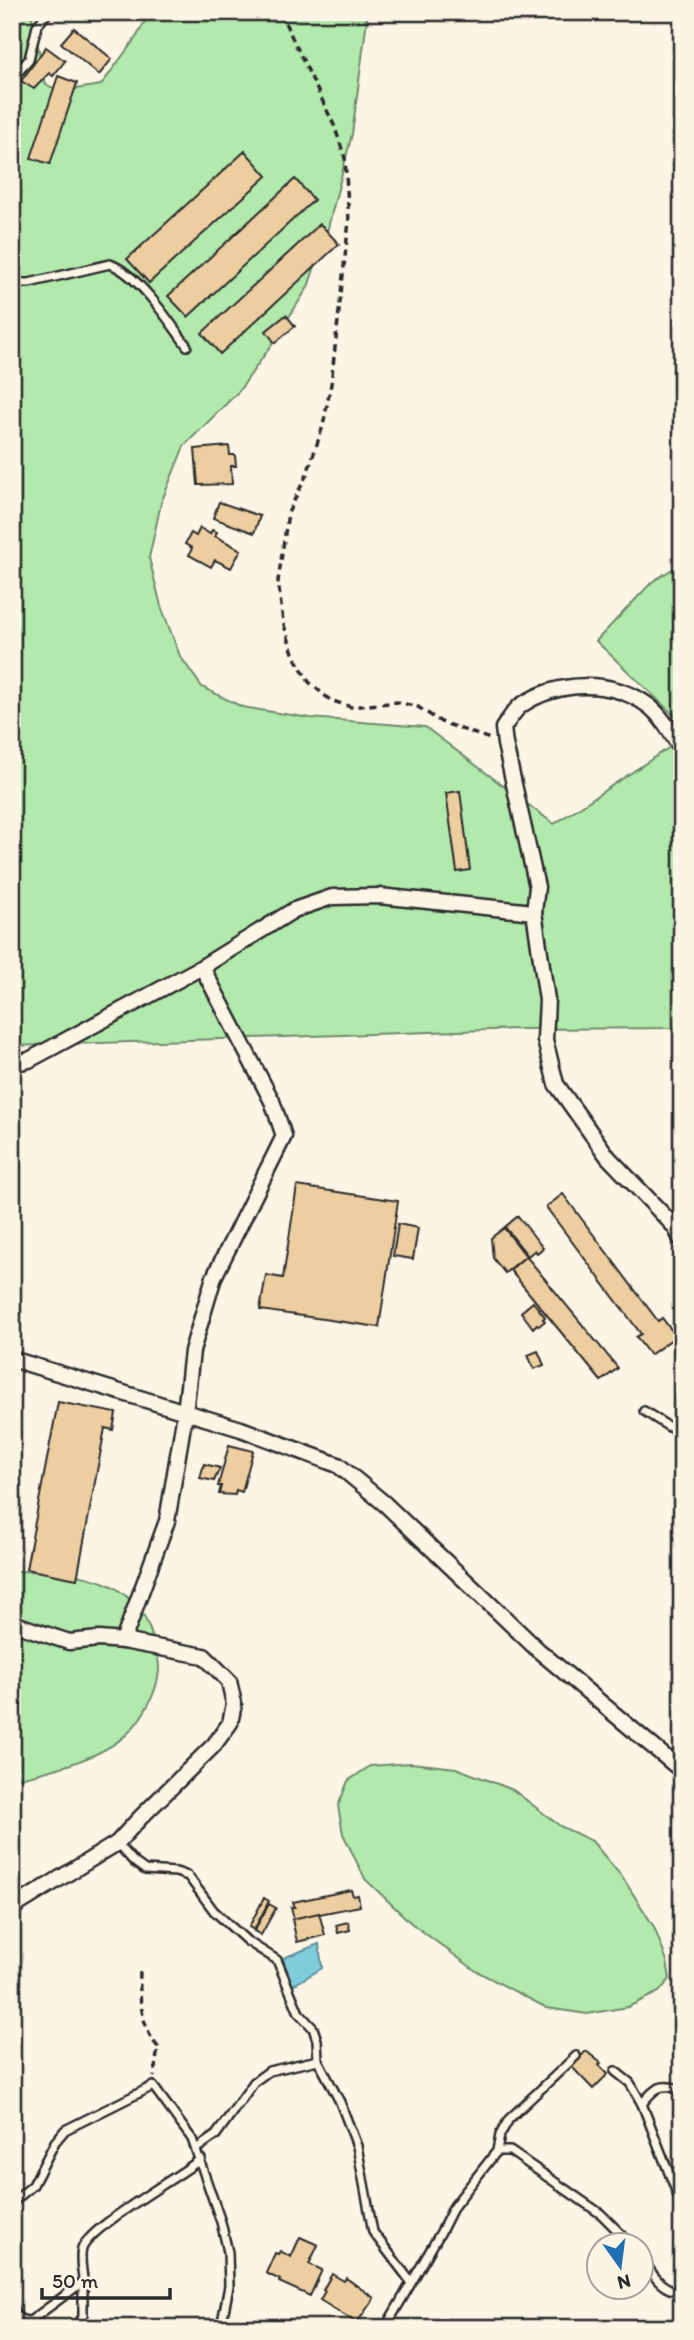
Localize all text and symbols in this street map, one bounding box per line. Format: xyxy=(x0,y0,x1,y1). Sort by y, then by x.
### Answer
north arrow xyxy=(586,2232,656,2302)
scale bar xyxy=(42,2256,170,2300)
text: 50 m xyxy=(52,2268,99,2293)
text: N xyxy=(615,2269,633,2295)

